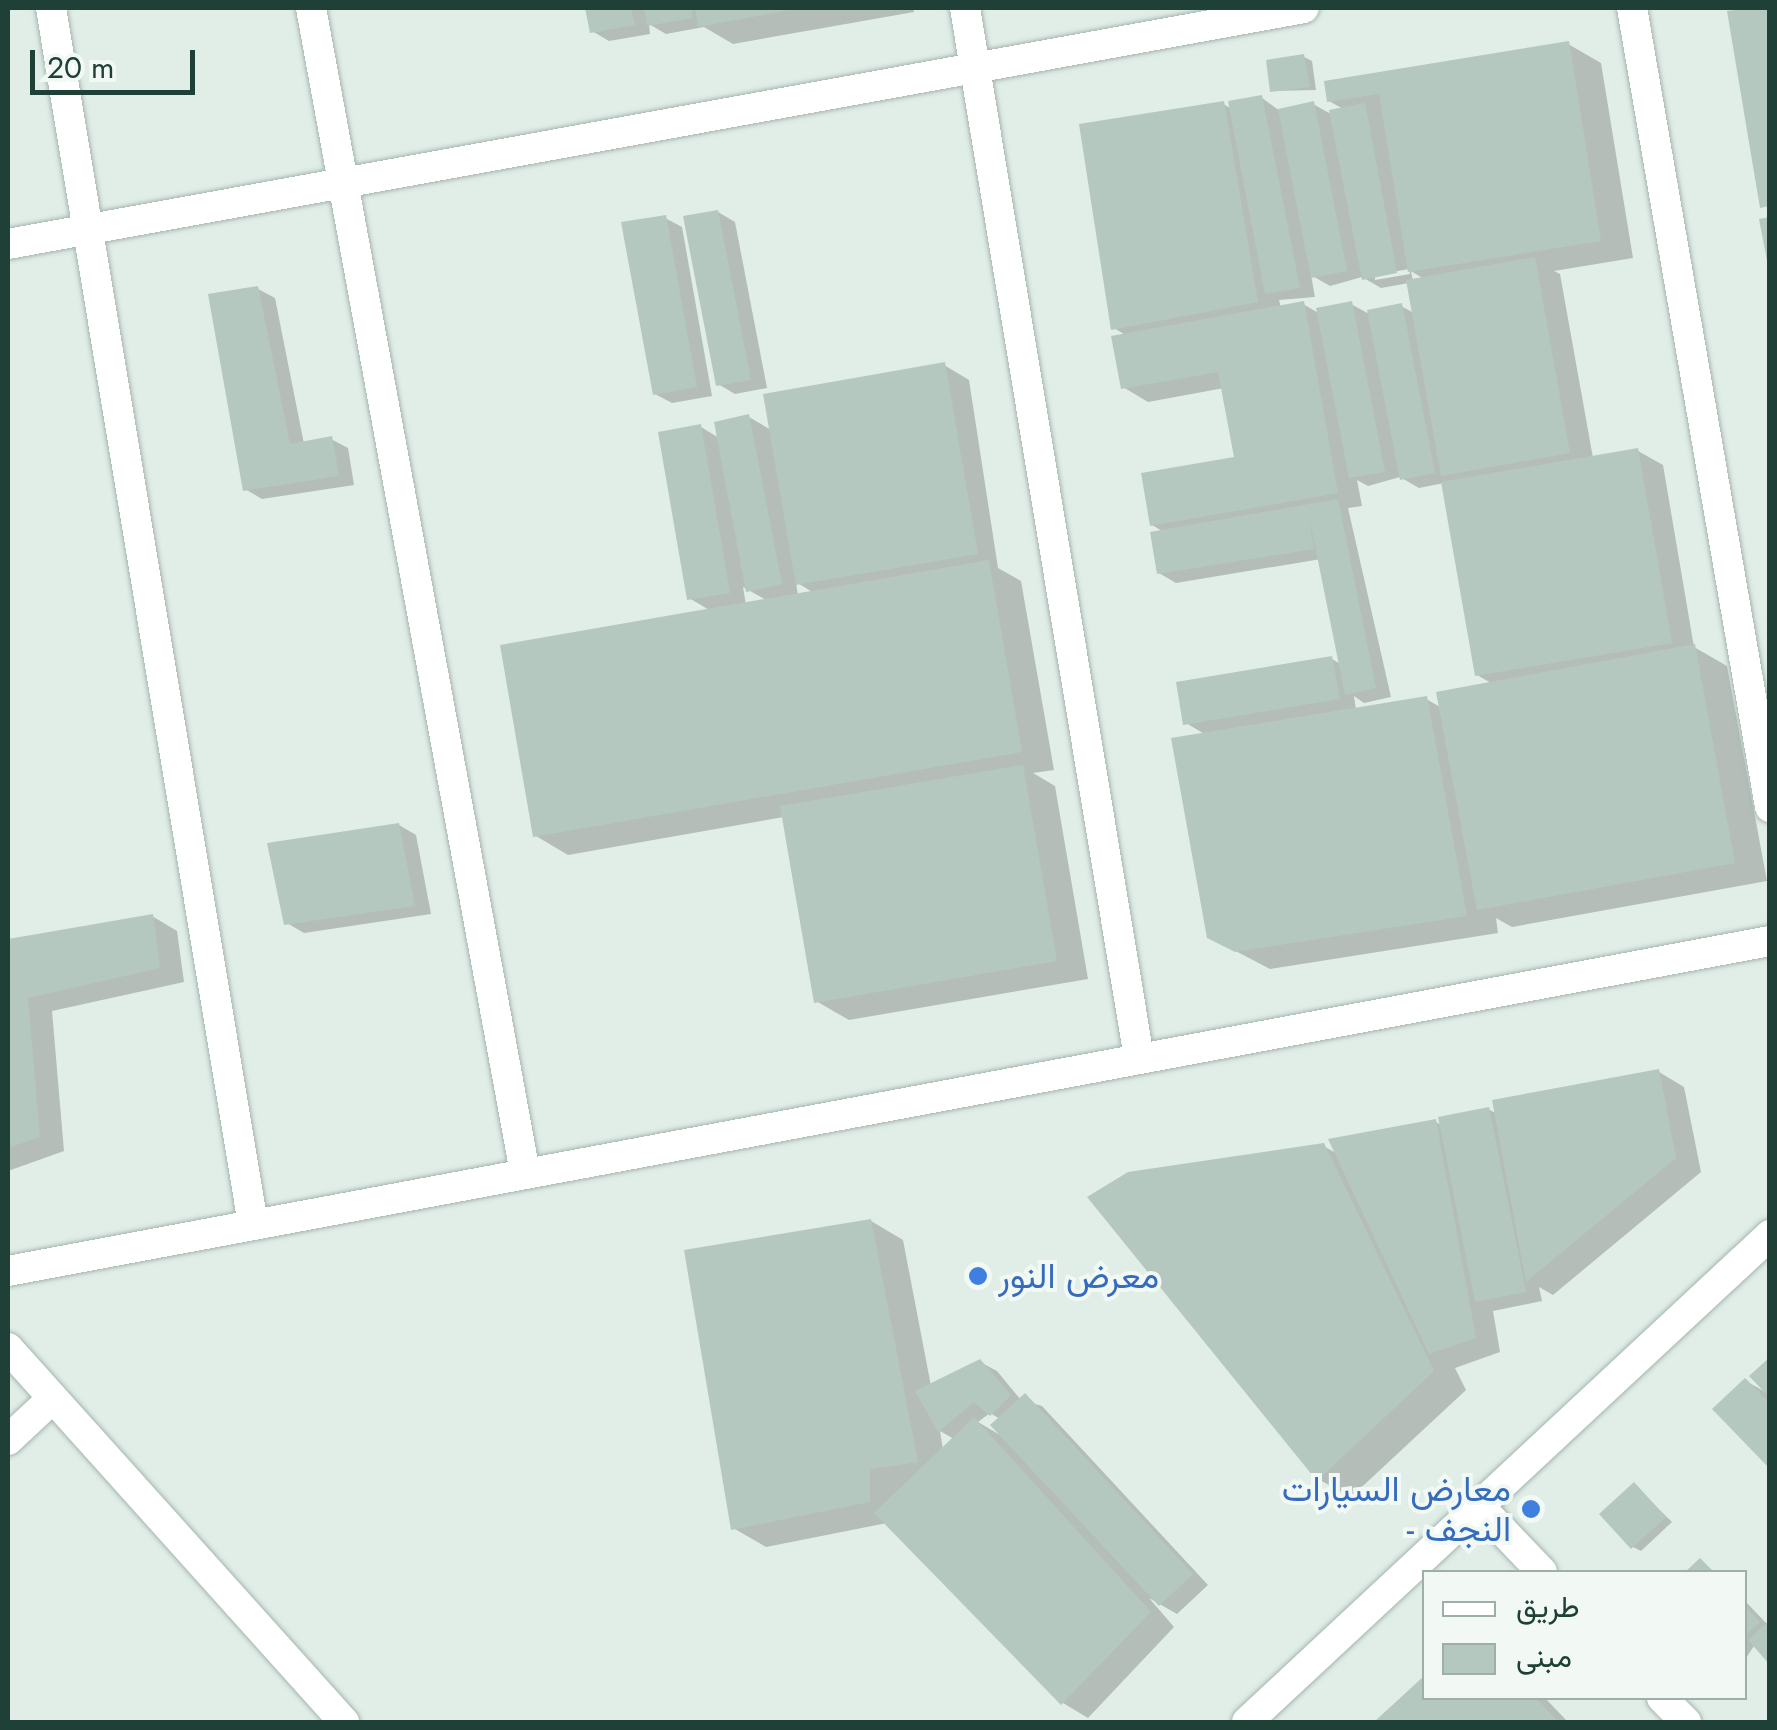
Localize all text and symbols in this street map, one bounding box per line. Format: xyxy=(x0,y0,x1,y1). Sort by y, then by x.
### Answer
scale bar xyxy=(35,30,200,92)
text: 20 m xyxy=(47,46,114,89)
place label: معرض النور xyxy=(998,1255,1159,1297)
marker: معرض النور xyxy=(967,1265,989,1287)
place label: معارض السيارات - النجف xyxy=(1282,1468,1511,1550)
marker: معارض السيارات - النجف xyxy=(1520,1498,1542,1520)
legend xyxy=(1422,1570,1747,1700)
text: طريق xyxy=(1516,1585,1580,1628)
text: مبنى xyxy=(1516,1635,1572,1678)

